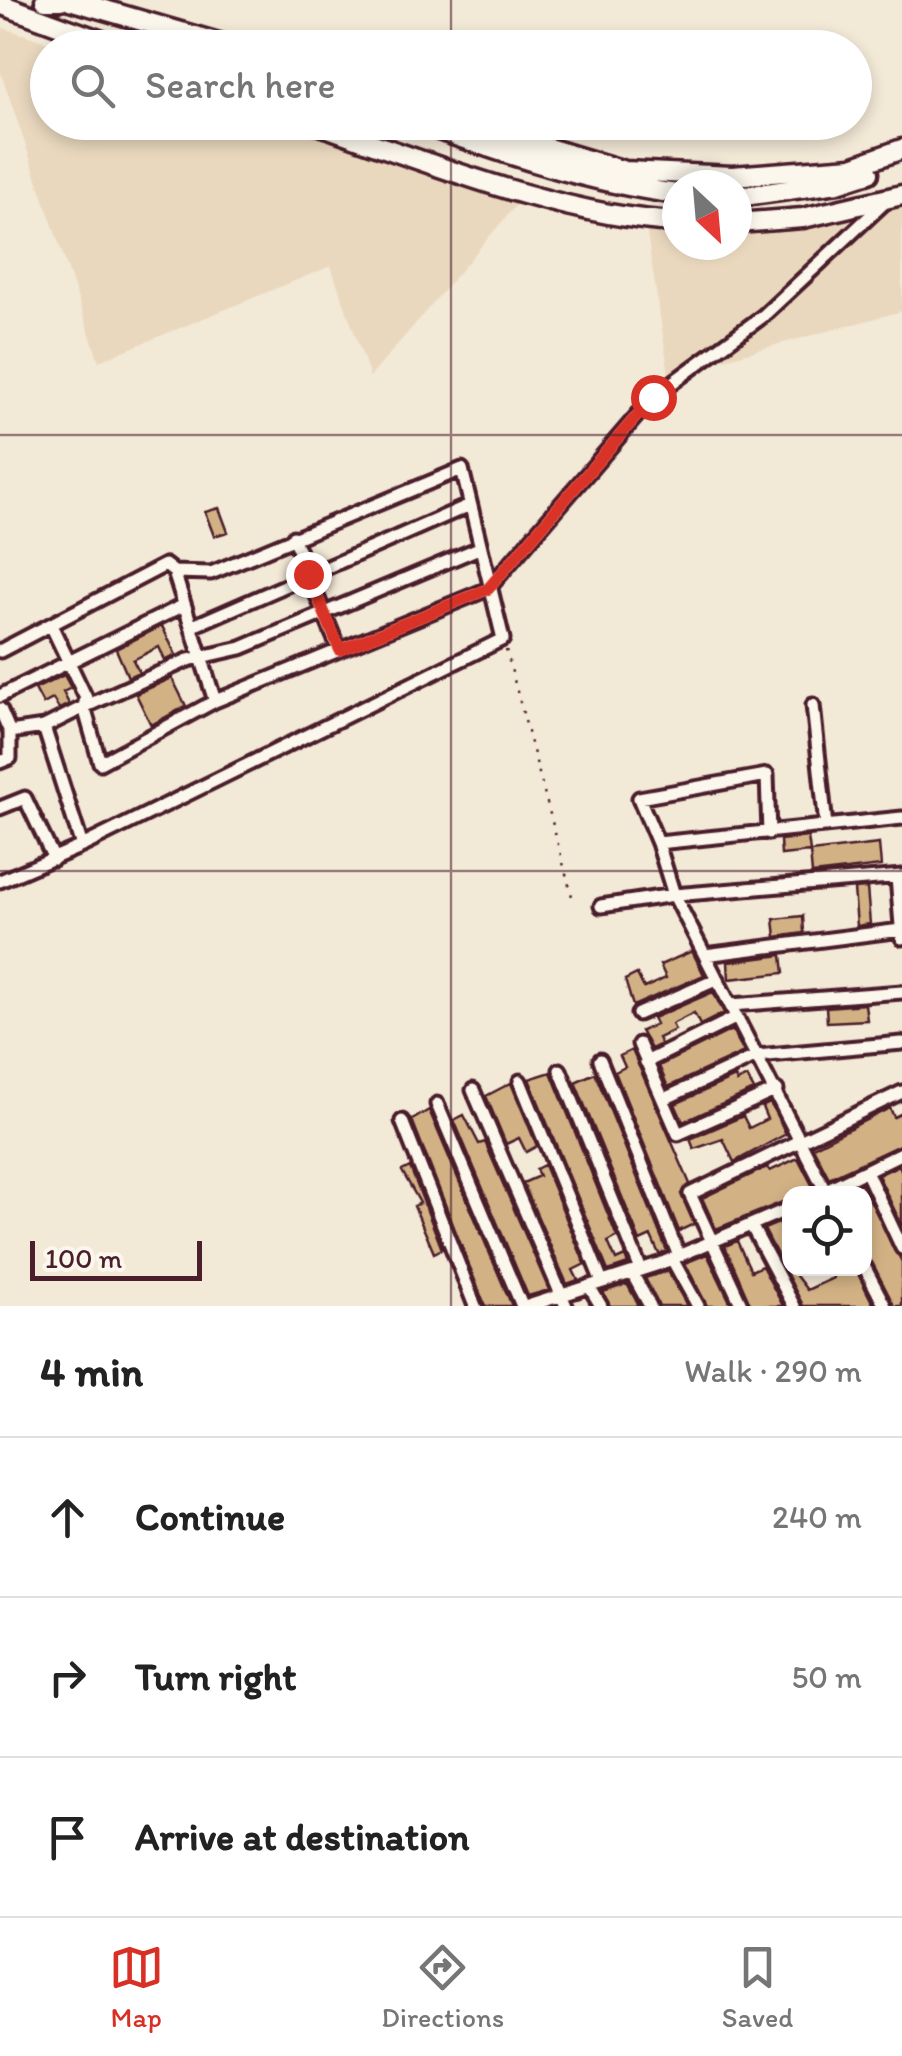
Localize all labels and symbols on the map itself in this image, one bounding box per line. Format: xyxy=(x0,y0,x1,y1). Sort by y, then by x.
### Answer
north arrow xyxy=(662,170,752,260)
route start xyxy=(631,375,677,421)
route end xyxy=(286,552,332,598)
scale bar xyxy=(30,1236,202,1280)

